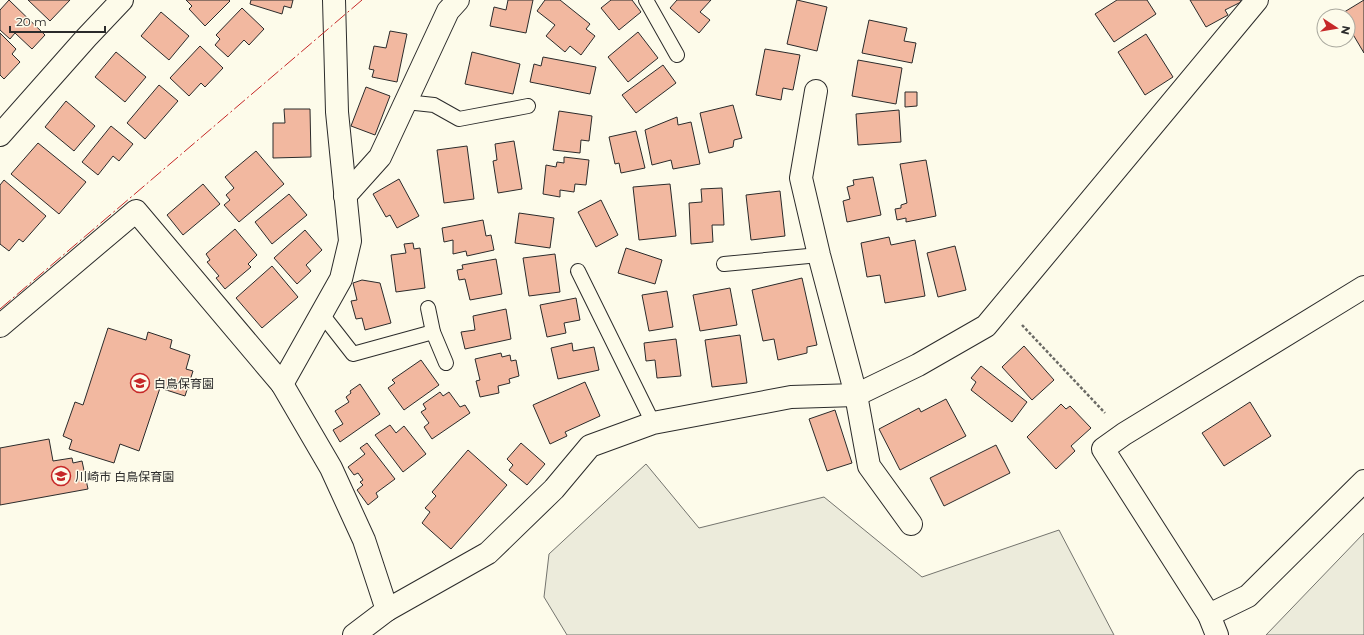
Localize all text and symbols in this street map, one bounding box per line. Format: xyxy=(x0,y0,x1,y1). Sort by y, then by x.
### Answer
scale bar xyxy=(10,8,105,34)
north arrow xyxy=(1316,8,1356,48)
text: 20 m xyxy=(16,14,47,29)
text: N xyxy=(1338,24,1354,36)
school or university icon: 白鳥保育園 xyxy=(129,372,151,394)
place label: 白鳥保育園 xyxy=(154,376,214,391)
school or university icon: 川崎市 白鳥保育園 xyxy=(50,465,72,487)
place label: 川崎市 白鳥保育園 xyxy=(75,469,174,484)

